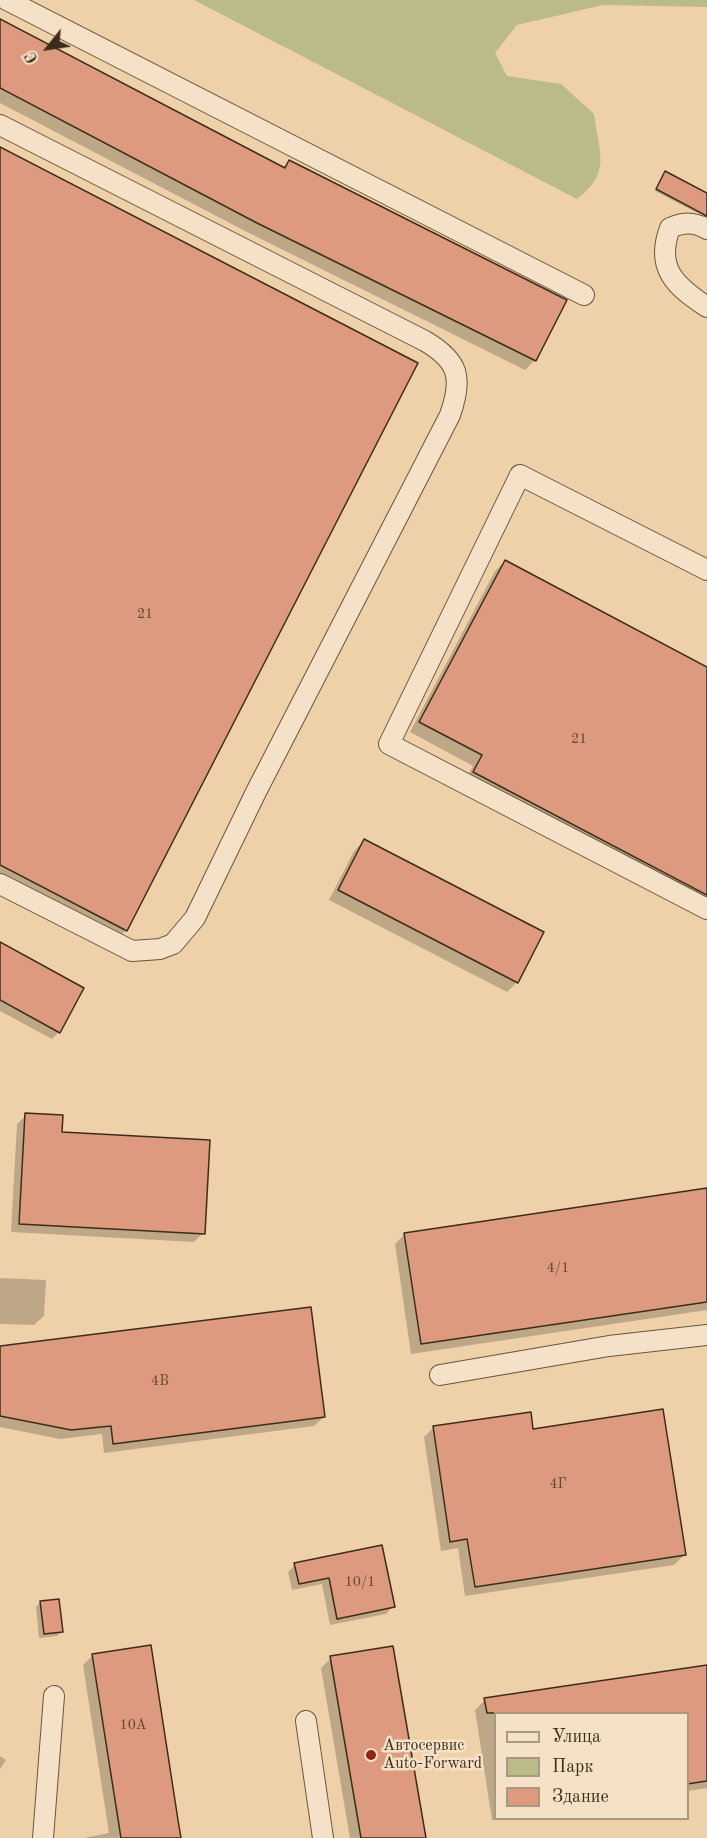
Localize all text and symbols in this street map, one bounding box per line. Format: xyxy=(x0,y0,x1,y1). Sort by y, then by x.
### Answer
north arrow xyxy=(18,18,78,78)
text: С xyxy=(23,48,42,66)
house number: 21 xyxy=(137,606,153,622)
house number: 21 xyxy=(571,731,587,747)
house number: 4/1 xyxy=(547,1260,569,1276)
house number: 4В xyxy=(151,1373,169,1389)
house number: 4Г xyxy=(549,1476,567,1492)
house number: 10/1 xyxy=(345,1574,375,1590)
legend xyxy=(494,1712,689,1820)
house number: 10А xyxy=(120,1717,146,1733)
text: Улица xyxy=(552,1728,601,1746)
place label: Автосервис Auto-Forward xyxy=(383,1736,482,1774)
marker: Автосервис Auto-Forward xyxy=(364,1748,378,1762)
text: Парк xyxy=(552,1758,593,1776)
text: Здание xyxy=(552,1788,609,1806)

